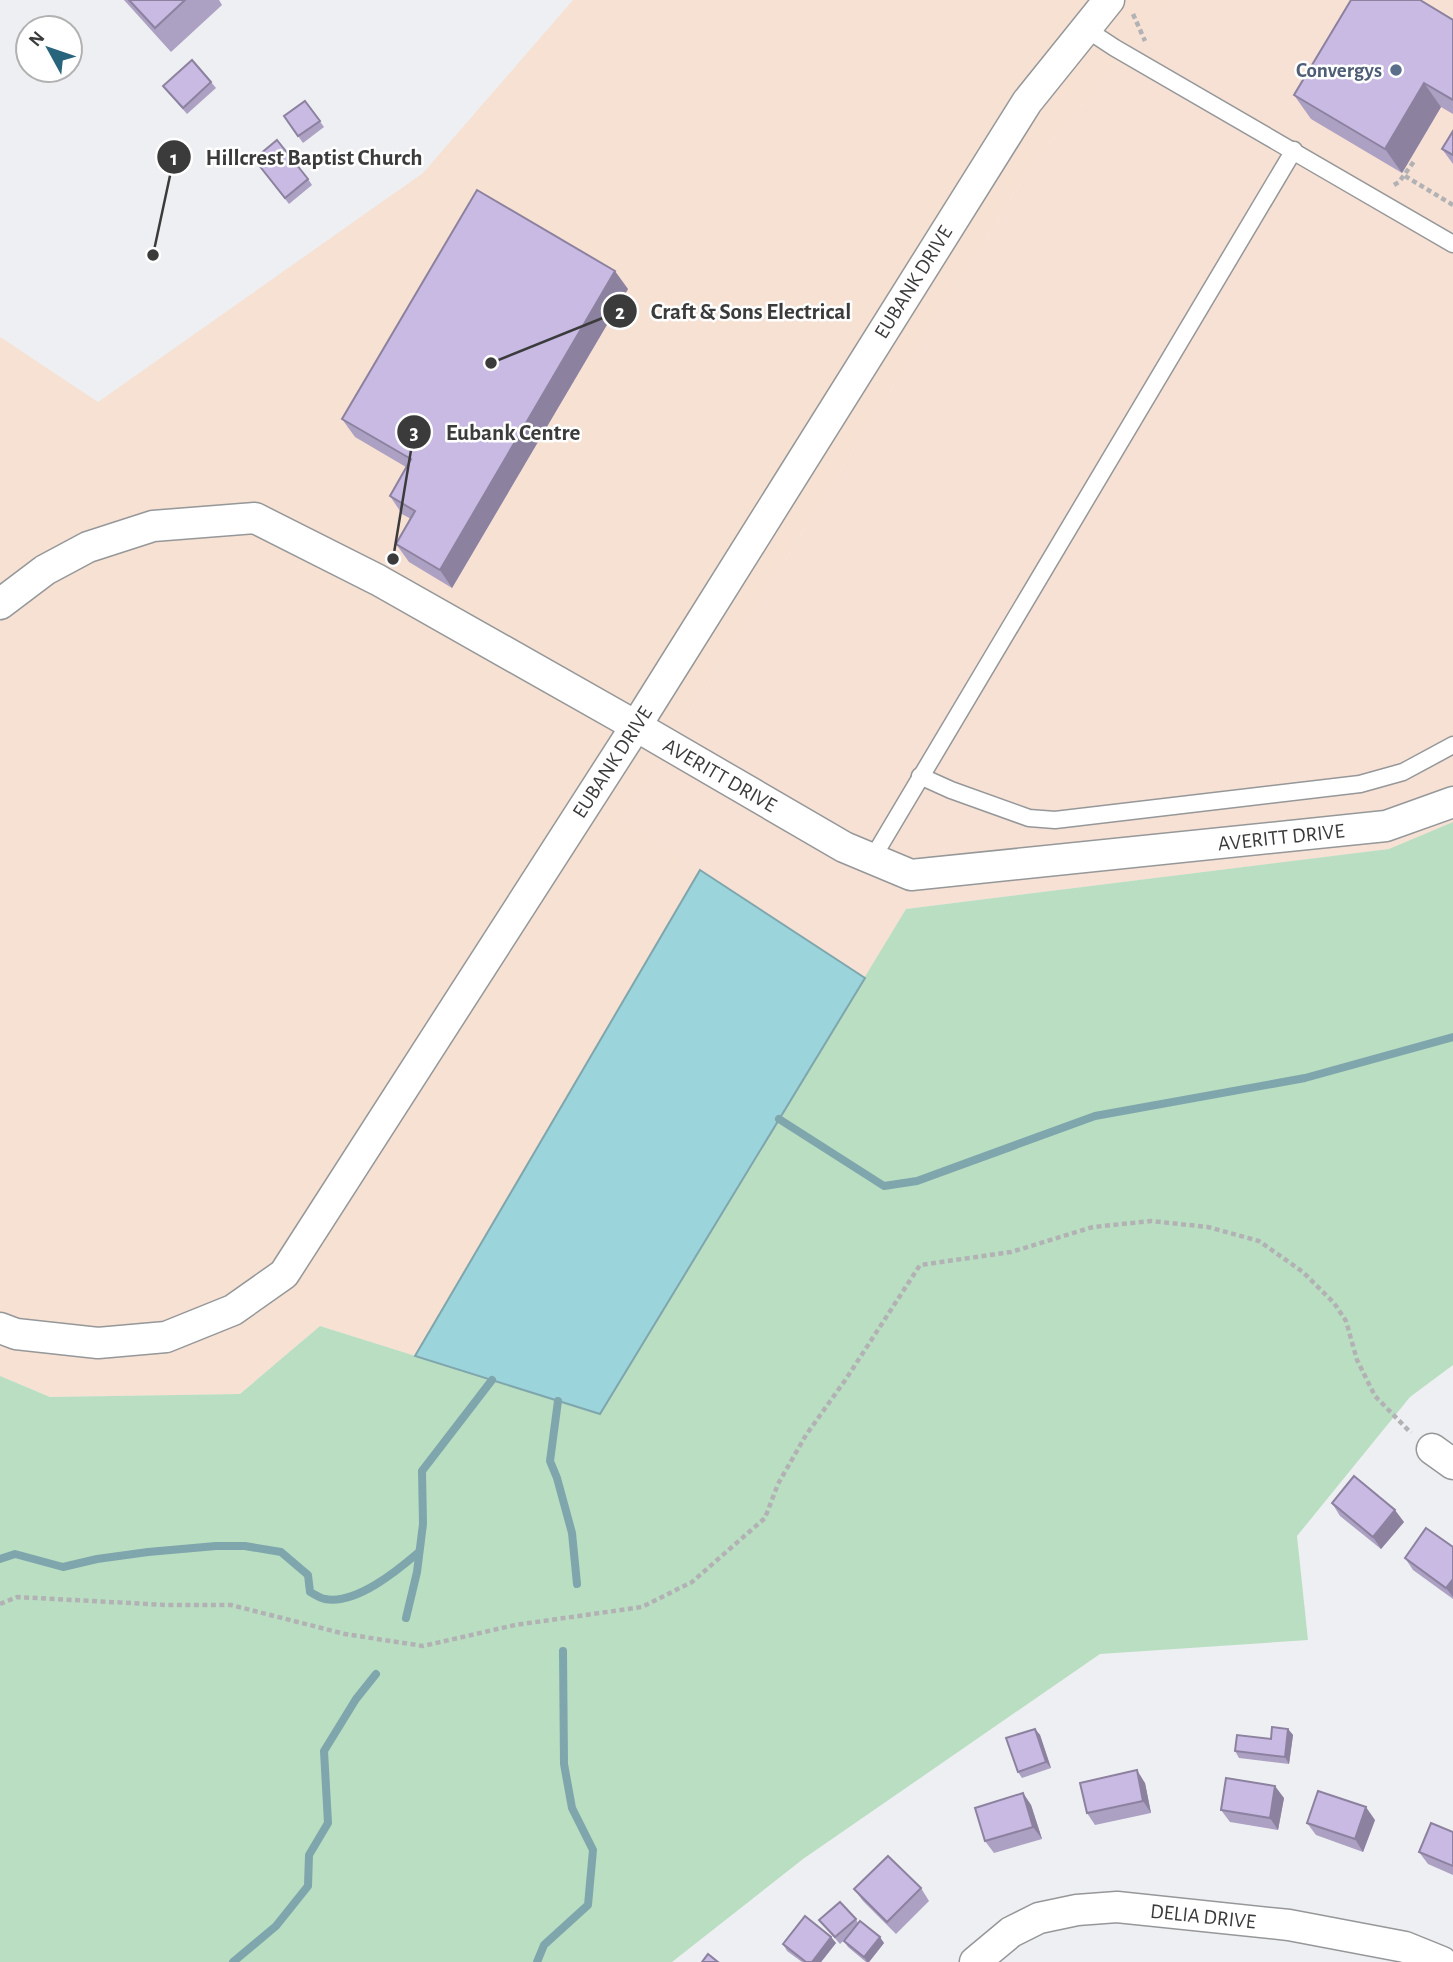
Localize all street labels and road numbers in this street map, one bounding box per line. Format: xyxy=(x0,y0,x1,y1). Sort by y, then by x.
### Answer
street label: EUBANK DRIVE xyxy=(870,222,956,342)
street label: EUBANK DRIVE xyxy=(569,703,656,822)
street label: AVERITT DRIVE xyxy=(659,735,780,816)
street label: AVERITT DRIVE xyxy=(1217,820,1345,855)
street label: DELIA DRIVE xyxy=(1149,1901,1257,1932)

